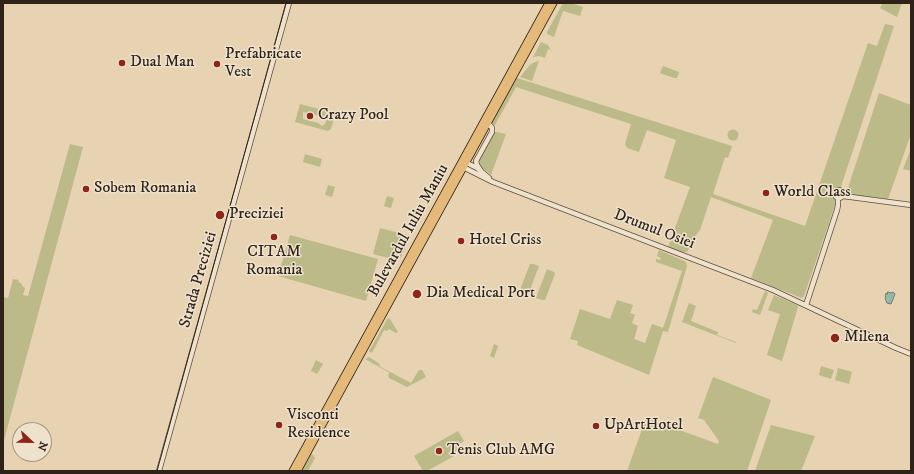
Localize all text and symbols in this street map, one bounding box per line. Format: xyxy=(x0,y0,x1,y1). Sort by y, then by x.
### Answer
place label: Prefabricate Vest xyxy=(225,45,302,83)
place label: Dual Man xyxy=(130,53,194,73)
marker: Dual Man xyxy=(117,58,127,68)
marker: Prefabricate Vest xyxy=(212,59,222,69)
place label: Crazy Pool xyxy=(318,106,389,126)
marker: Crazy Pool xyxy=(305,111,315,121)
street label: Bulevardul Iuliu Maniu xyxy=(365,161,453,301)
place label: Sobem Romania xyxy=(94,179,196,199)
place label: World Class xyxy=(774,183,851,203)
marker: Sobem Romania xyxy=(81,184,91,194)
marker: World Class xyxy=(761,188,771,198)
place label: Preciziei xyxy=(229,205,284,225)
street label: Drumul Osiei xyxy=(611,206,697,254)
marker: Preciziei xyxy=(214,209,226,221)
street label: Strada Preciziei xyxy=(176,230,222,330)
place label: Hotel Criss xyxy=(469,231,541,251)
marker: CITAM Romania xyxy=(269,232,279,242)
marker: Hotel Criss xyxy=(456,236,466,246)
place label: CITAM Romania xyxy=(246,243,302,281)
place label: Dia Medical Port xyxy=(426,284,535,304)
marker: Dia Medical Port xyxy=(411,288,423,300)
place label: Milena xyxy=(844,328,889,348)
marker: Milena xyxy=(829,332,841,344)
place label: Visconti Residence xyxy=(287,406,350,444)
place label: UpArtHotel xyxy=(604,416,683,436)
marker: Visconti Residence xyxy=(274,420,284,430)
marker: UpArtHotel xyxy=(591,421,601,431)
north arrow xyxy=(12,422,52,462)
text: N xyxy=(34,439,50,453)
place label: Tenis Club AMG xyxy=(447,441,555,461)
marker: Tenis Club AMG xyxy=(434,446,444,456)

